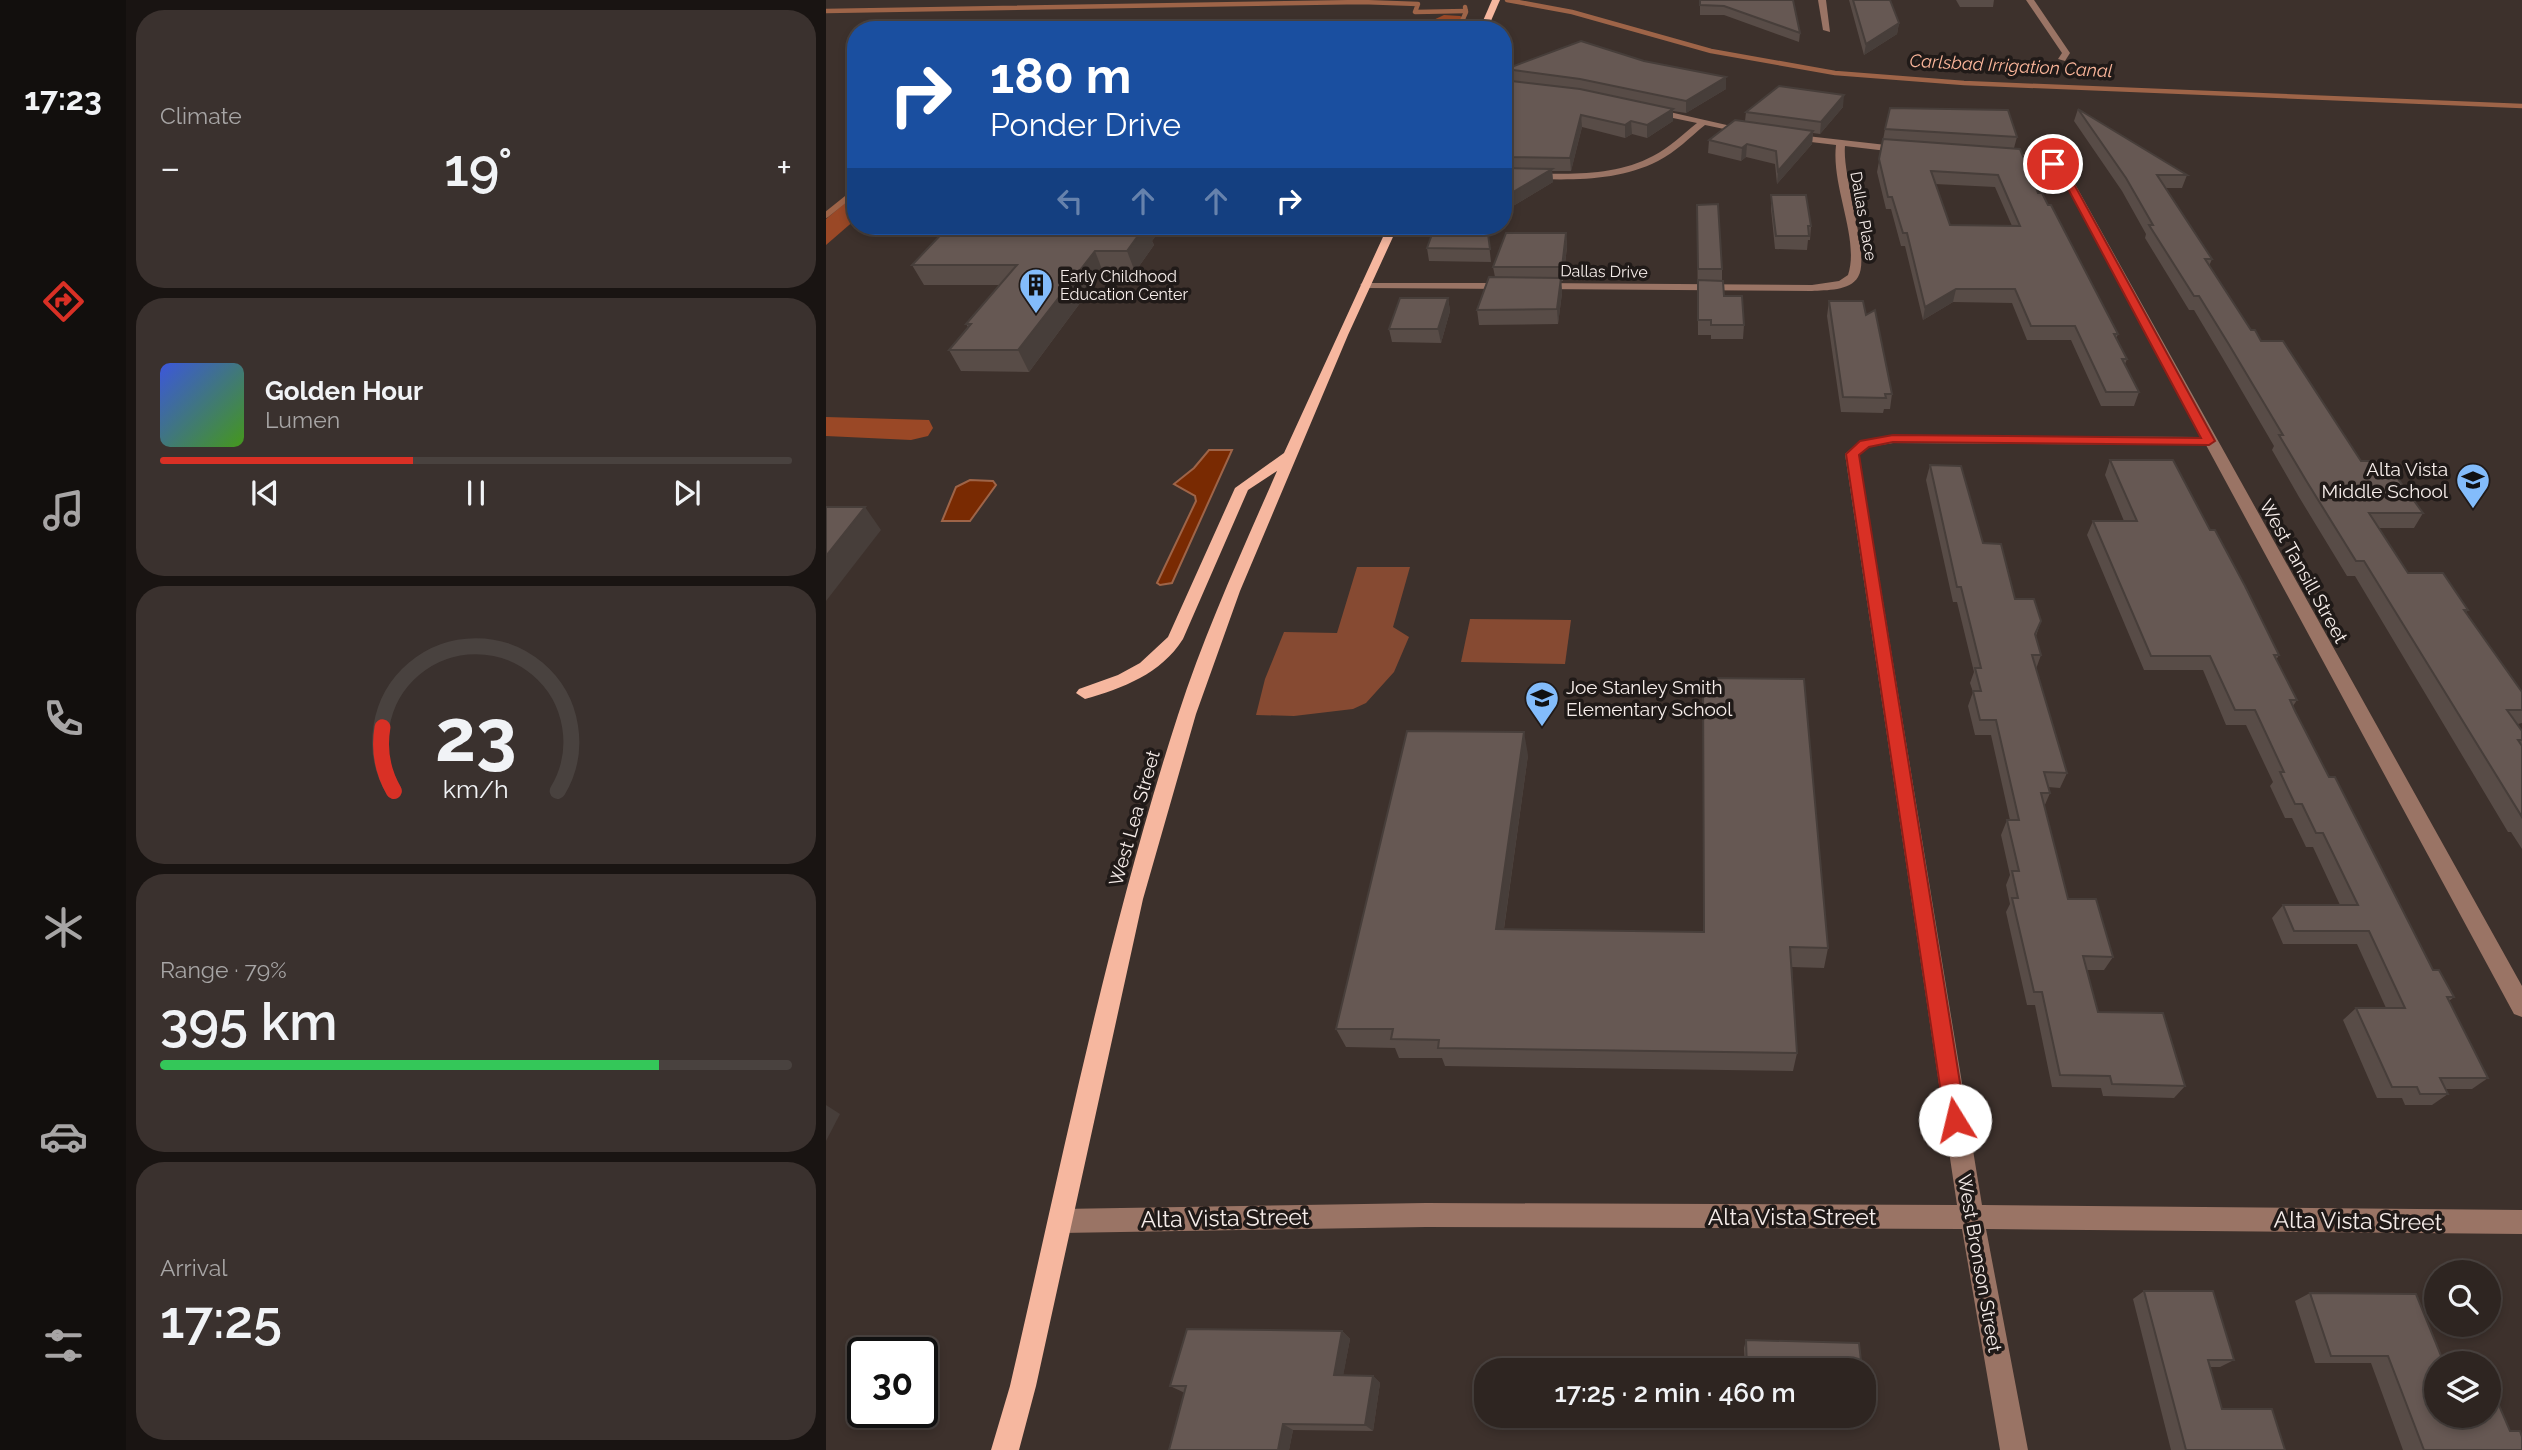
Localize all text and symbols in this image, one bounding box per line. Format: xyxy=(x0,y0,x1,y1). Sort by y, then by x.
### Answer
text: 180 m xyxy=(990,47,1131,104)
icon: right xyxy=(875,49,966,140)
water label: Carlsbad Irrigation Canal xyxy=(1909,50,2113,81)
text: 17:23 xyxy=(24,80,102,117)
text: Climate xyxy=(160,102,242,129)
text: Ponder Drive xyxy=(990,106,1181,143)
pin xyxy=(2023,134,2083,194)
text: 19° xyxy=(444,137,512,198)
text: − xyxy=(160,145,180,190)
text: + xyxy=(776,145,792,190)
icon: arrive xyxy=(2034,145,2072,183)
street label: Dallas Place xyxy=(1846,170,1881,262)
icon: left xyxy=(1051,182,1089,220)
icon: ahead xyxy=(1124,182,1162,220)
icon: ahead xyxy=(1197,182,1235,220)
icon: right xyxy=(1270,182,1308,220)
street label: Dallas Drive xyxy=(1560,261,1648,282)
building icon: Early Childhood Education Center xyxy=(1017,266,1055,315)
place label: Early Childhood Education Center xyxy=(1060,267,1188,304)
icon: directions xyxy=(39,277,88,326)
text: Golden Hour xyxy=(265,376,423,406)
text: Lumen xyxy=(265,406,340,433)
place label: Alta Vista Middle School xyxy=(2322,458,2449,502)
school or university icon: Alta Vista Middle School xyxy=(2454,461,2492,510)
icon: previous xyxy=(246,474,284,512)
icon: pause xyxy=(457,474,495,512)
icon: next xyxy=(668,474,706,512)
icon: music xyxy=(39,486,88,535)
street label: West Tansill Street xyxy=(2255,495,2353,647)
place label: Joe Stanley Smith Elementary School xyxy=(1566,676,1733,720)
school or university icon: Joe Stanley Smith Elementary School xyxy=(1523,679,1561,728)
text: 23 xyxy=(435,693,517,778)
icon: phone xyxy=(39,694,88,743)
street label: West Lea Street xyxy=(1104,747,1164,888)
text: km/h xyxy=(443,774,509,804)
icon: climate xyxy=(39,903,88,952)
text: Range · 79% xyxy=(160,956,287,983)
text: 395 km xyxy=(160,991,337,1052)
position arrow xyxy=(1918,1083,1992,1157)
icon: car xyxy=(39,1112,88,1161)
street label: West Bronson Street xyxy=(1953,1172,2007,1354)
street label: Alta Vista Street xyxy=(1140,1203,1310,1232)
street label: Alta Vista Street xyxy=(1708,1203,1877,1230)
street label: Alta Vista Street xyxy=(2273,1206,2443,1235)
text: Arrival xyxy=(160,1254,227,1281)
map controls xyxy=(2424,1260,2501,1428)
button: search xyxy=(2424,1260,2501,1337)
text: 17:25 xyxy=(160,1289,282,1350)
icon: filters xyxy=(39,1321,88,1370)
speed limit sign: 30 xyxy=(847,1337,938,1428)
button: layers xyxy=(2424,1351,2501,1428)
text: 17:25 · 2 min · 460 m xyxy=(1554,1378,1796,1408)

